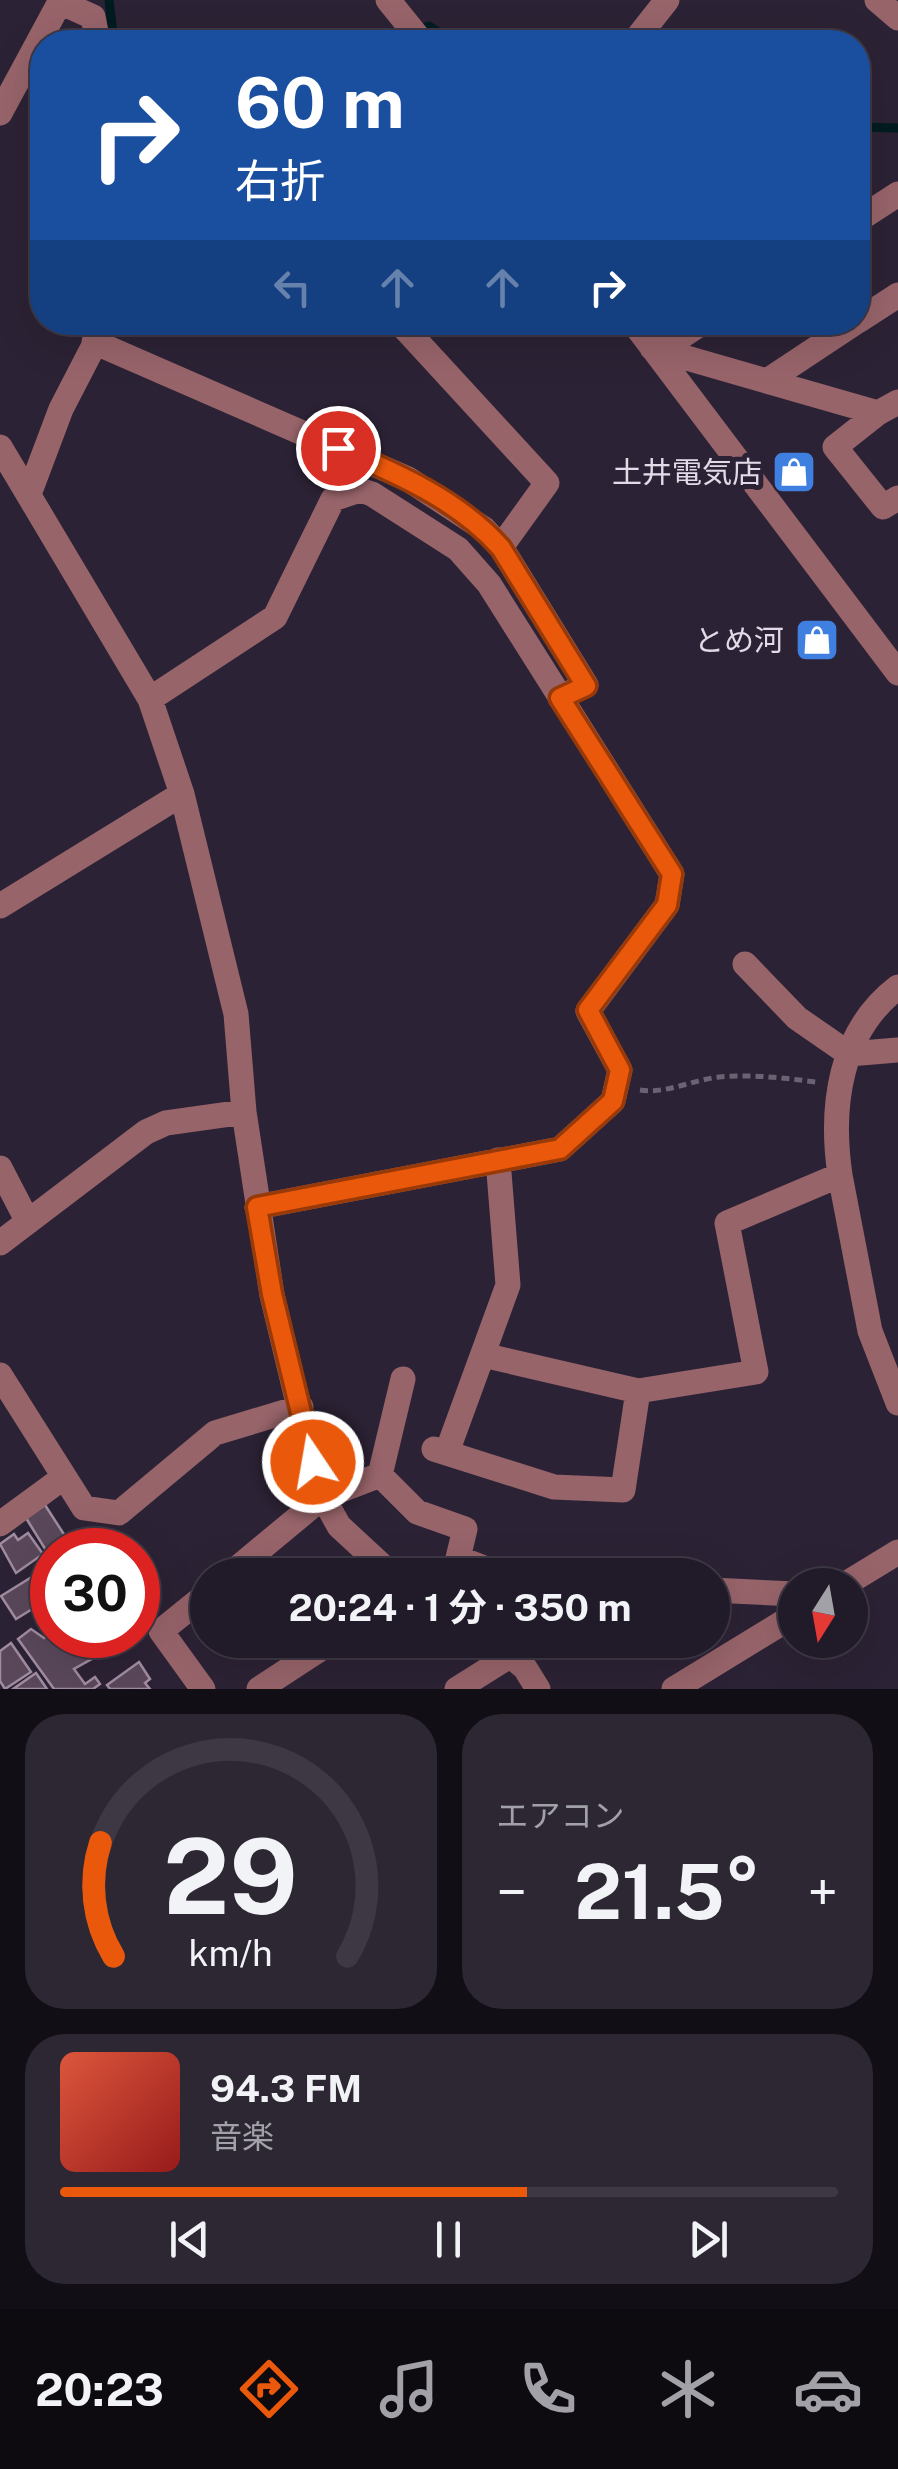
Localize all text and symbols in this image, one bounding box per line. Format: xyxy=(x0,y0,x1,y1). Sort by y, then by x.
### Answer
text: 60 m xyxy=(235,61,405,144)
icon: right xyxy=(70,70,200,200)
text: 右折 xyxy=(235,154,325,207)
icon: left xyxy=(265,260,320,315)
icon: ahead xyxy=(370,260,425,315)
icon: ahead xyxy=(475,260,530,315)
icon: right xyxy=(580,260,635,315)
pin xyxy=(296,406,381,491)
icon: arrive xyxy=(311,421,366,476)
shop icon: 土井電気店 xyxy=(771,449,817,495)
place label: 土井電気店 xyxy=(612,454,762,490)
shop icon: とめ河 xyxy=(794,617,840,663)
place label: とめ河 xyxy=(694,622,784,658)
position arrow xyxy=(261,1410,365,1514)
speed limit sign: 30 xyxy=(30,1528,160,1658)
north arrow xyxy=(778,1568,868,1658)
map controls xyxy=(778,1568,868,1658)
text: 20:24 · 1 分 · 350 m xyxy=(288,1585,632,1630)
text: エアコン xyxy=(497,1797,625,1834)
text: 29 xyxy=(163,1815,298,1937)
text: 21.5° xyxy=(574,1848,760,1936)
text: − xyxy=(497,1860,527,1924)
text: + xyxy=(808,1860,838,1924)
text: km/h xyxy=(189,1932,273,1974)
text: 94.3 FM xyxy=(210,2066,362,2111)
text: 音楽 xyxy=(210,2118,274,2155)
icon: previous xyxy=(162,2212,217,2267)
icon: pause xyxy=(421,2212,476,2267)
icon: next xyxy=(681,2212,736,2267)
icon: directions xyxy=(234,2354,304,2424)
icon: music xyxy=(374,2354,444,2424)
icon: phone xyxy=(513,2354,583,2424)
icon: climate xyxy=(653,2354,723,2424)
icon: car xyxy=(793,2354,863,2424)
text: 20:23 xyxy=(35,2363,164,2416)

